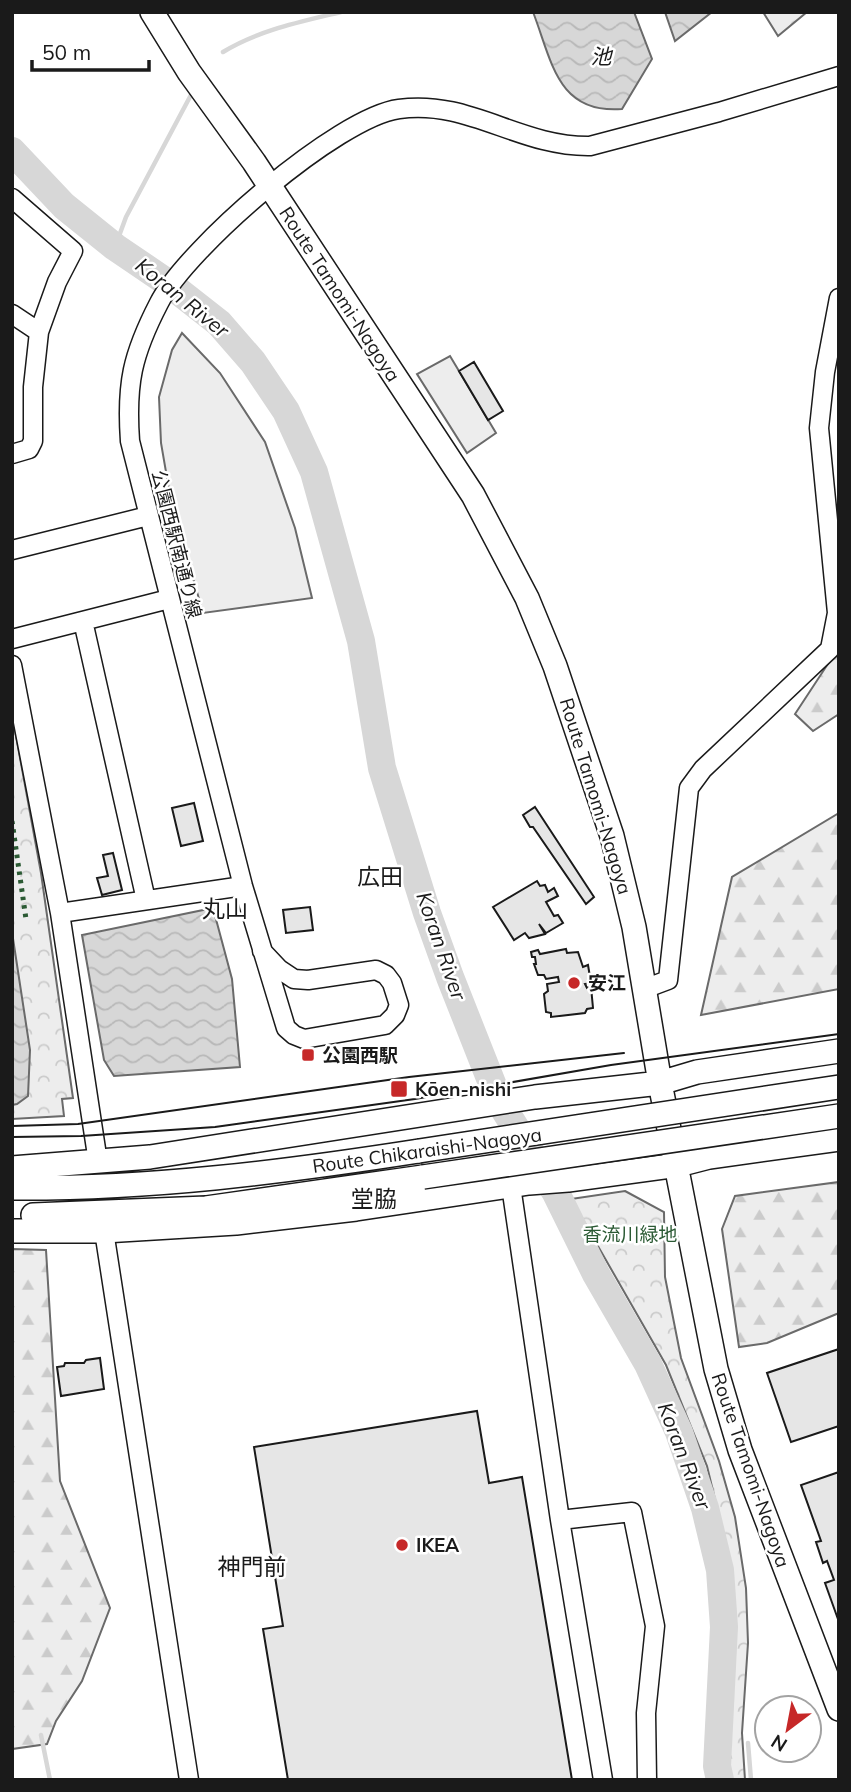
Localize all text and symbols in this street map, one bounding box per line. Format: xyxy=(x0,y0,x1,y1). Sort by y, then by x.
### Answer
scale bar xyxy=(32,28,149,72)
text: 50 m xyxy=(42,39,91,65)
water label: 池 xyxy=(591,43,614,69)
street label: Route Tamomi-Nagoya xyxy=(274,202,406,386)
water label: Koran River xyxy=(131,252,236,344)
street label: 公園西駅南通り線 xyxy=(147,467,207,621)
street label: Route Tamomi-Nagoya xyxy=(555,695,637,897)
district label: 広田 xyxy=(357,862,403,891)
water label: Koran River xyxy=(411,888,473,1004)
district label: 丸山 xyxy=(202,894,248,923)
place label: 安江 xyxy=(588,971,626,995)
marker: 安江 xyxy=(566,975,582,991)
place label: 公園西駅 xyxy=(322,1043,398,1067)
marker: 公園西駅 xyxy=(300,1047,316,1063)
place label: Kōen-nishi xyxy=(415,1077,511,1101)
marker: Kōen-nishi xyxy=(389,1079,409,1099)
street label: Route Chikaraishi-Nagoya xyxy=(311,1122,543,1178)
district label: 堂脇 xyxy=(351,1184,397,1213)
park label: 香流川緑地 xyxy=(582,1222,678,1246)
street label: Route Tamomi-Nagoya xyxy=(706,1370,796,1570)
water label: Koran River xyxy=(653,1398,718,1514)
place label: IKEA xyxy=(416,1533,460,1557)
marker: IKEA xyxy=(394,1537,410,1553)
district label: 神門前 xyxy=(218,1552,287,1581)
north arrow xyxy=(753,1694,823,1764)
text: N xyxy=(767,1729,791,1757)

